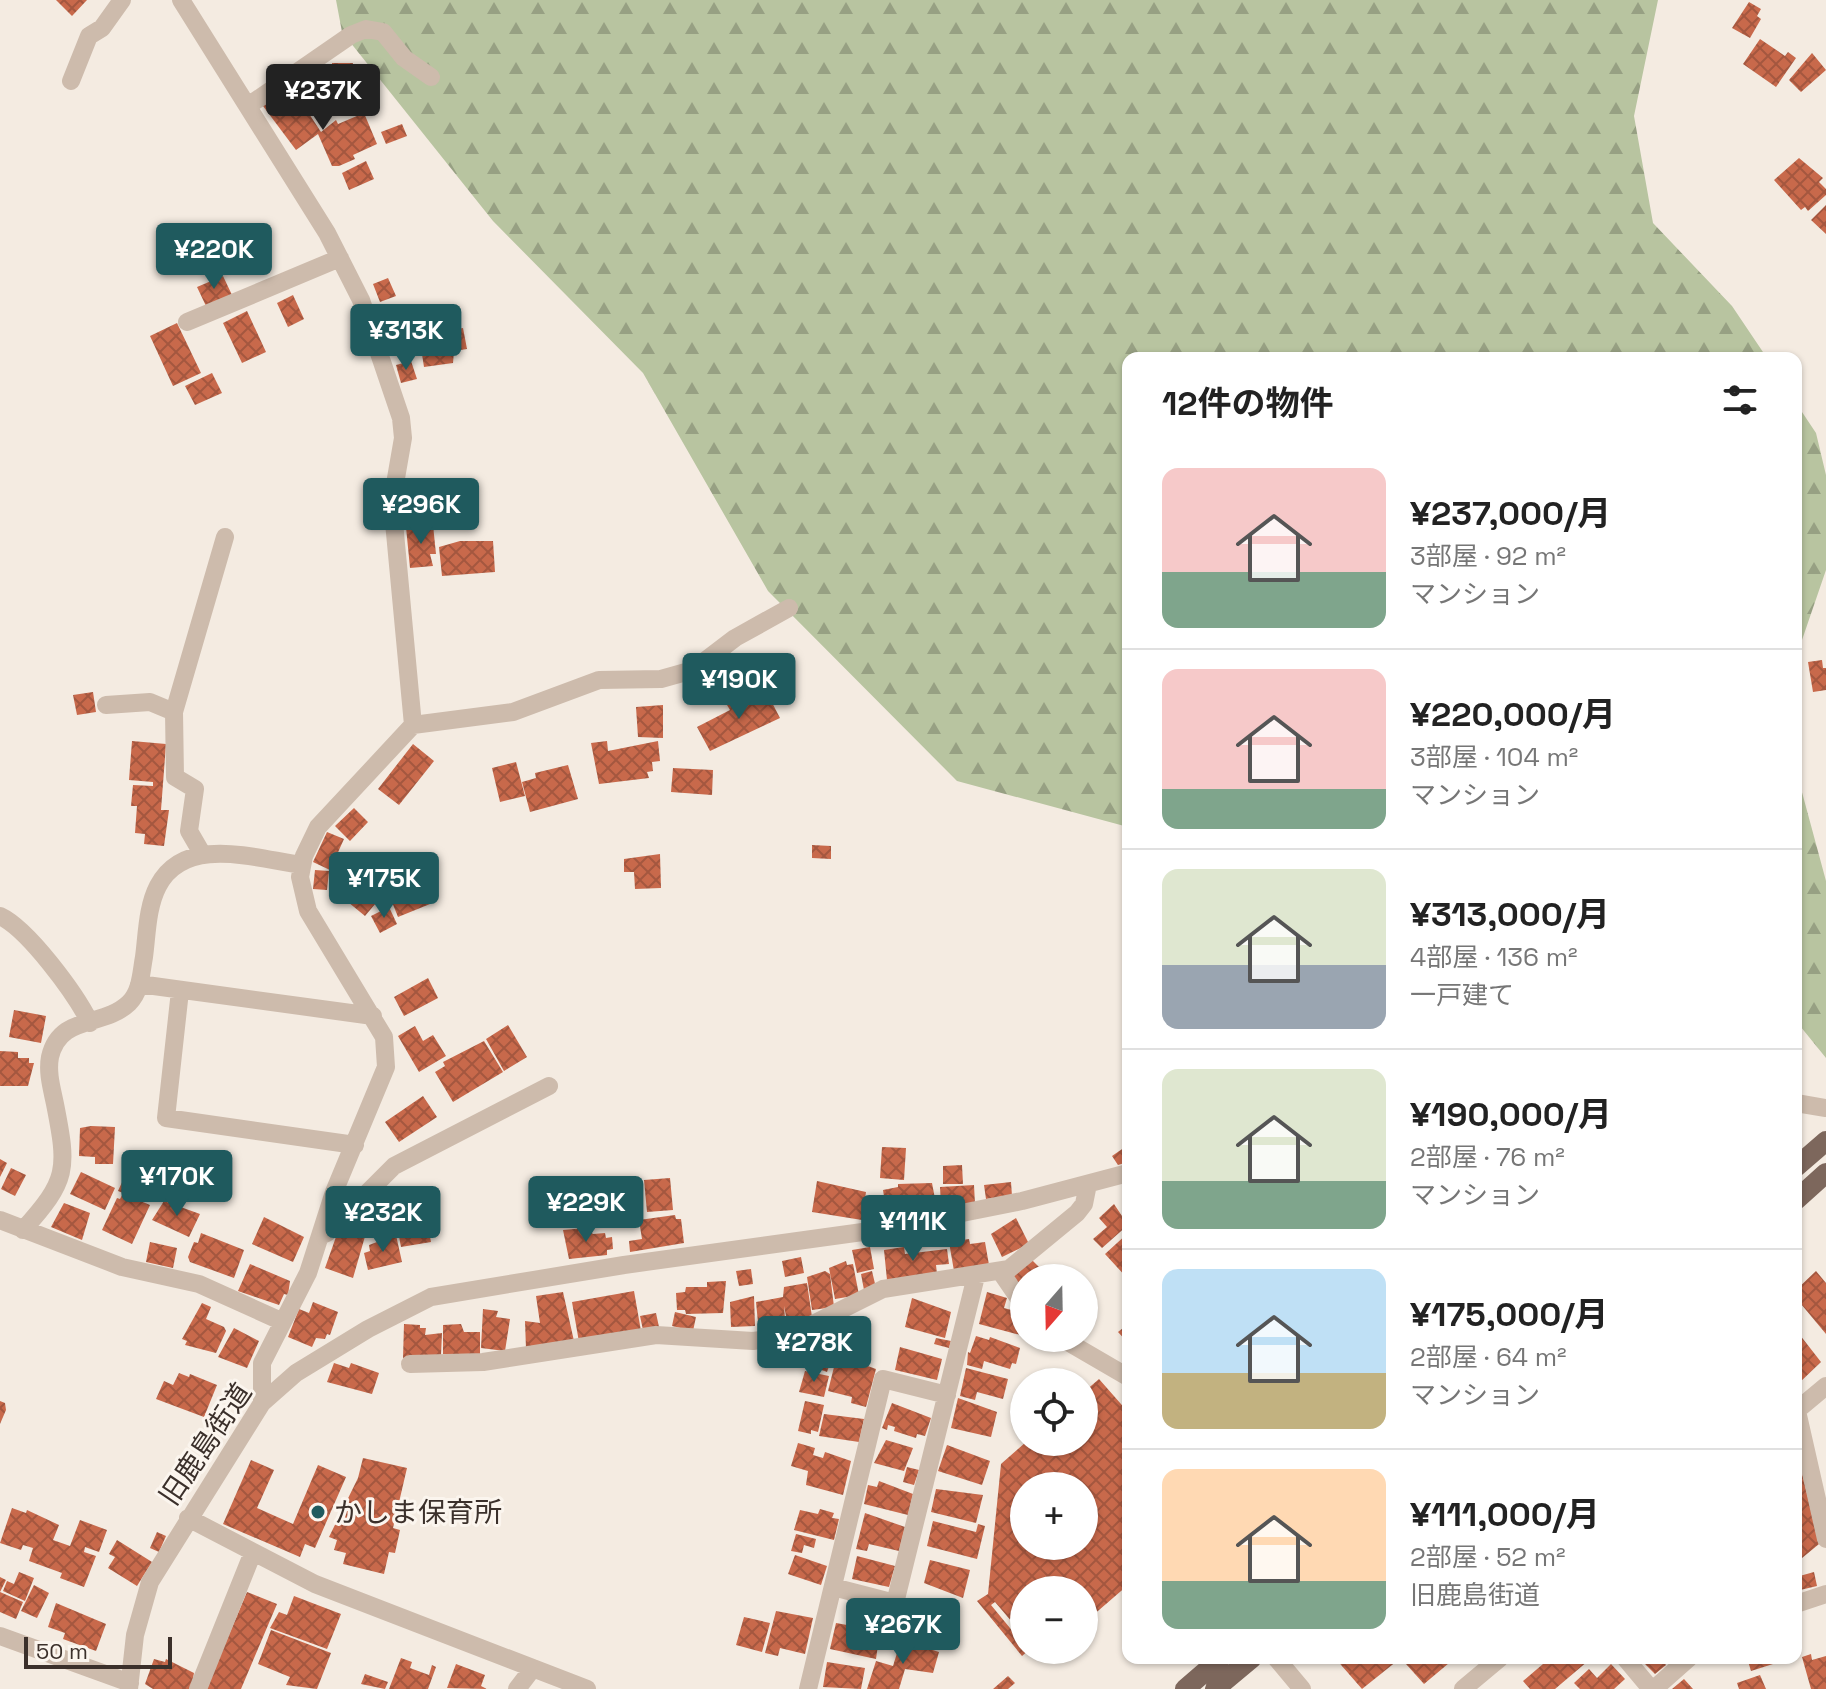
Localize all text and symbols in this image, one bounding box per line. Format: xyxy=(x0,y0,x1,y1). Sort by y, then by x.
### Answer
pin: ¥237K xyxy=(267,64,379,132)
text: ¥237K xyxy=(284,73,362,107)
pin: ¥220K xyxy=(158,223,270,291)
text: ¥220K xyxy=(174,232,254,266)
pin: ¥313K xyxy=(350,304,462,372)
text: ¥313K xyxy=(368,313,444,347)
icon: filters xyxy=(1718,378,1762,422)
text: 12件の物件 xyxy=(1162,382,1334,425)
pin: ¥296K xyxy=(365,478,477,546)
text: ¥296K xyxy=(381,487,461,521)
text: ¥237,000/月 xyxy=(1410,492,1611,535)
icon: home xyxy=(1226,500,1322,596)
text: 3部屋 · 92 m² xyxy=(1410,539,1566,573)
text: マンション xyxy=(1410,577,1540,611)
pin: ¥190K xyxy=(683,653,795,721)
text: ¥190K xyxy=(700,662,778,696)
text: ¥220,000/月 xyxy=(1410,693,1616,736)
icon: home xyxy=(1226,701,1322,797)
text: 3部屋 · 104 m² xyxy=(1410,740,1578,774)
text: マンション xyxy=(1410,778,1540,812)
pin: ¥175K xyxy=(328,852,440,920)
text: ¥175K xyxy=(347,861,421,895)
text: ¥313,000/月 xyxy=(1410,893,1610,936)
icon: home xyxy=(1226,901,1322,997)
text: 4部屋 · 136 m² xyxy=(1410,940,1578,974)
text: 一戸建て xyxy=(1410,978,1514,1012)
text: ¥190,000/月 xyxy=(1410,1093,1612,1136)
icon: home xyxy=(1226,1101,1322,1197)
text: 2部屋 · 76 m² xyxy=(1410,1140,1565,1174)
pin: ¥170K xyxy=(121,1150,233,1218)
text: ¥170K xyxy=(139,1159,215,1193)
pin: ¥229K xyxy=(530,1176,642,1244)
text: マンション xyxy=(1410,1178,1540,1212)
text: ¥229K xyxy=(546,1185,626,1219)
pin: ¥232K xyxy=(327,1186,439,1254)
text: ¥232K xyxy=(343,1195,423,1229)
pin: ¥111K xyxy=(857,1195,969,1263)
text: ¥111K xyxy=(879,1204,947,1238)
north arrow xyxy=(1010,1264,1098,1352)
map controls xyxy=(1010,1264,1098,1664)
text: ¥175,000/月 xyxy=(1410,1293,1609,1336)
icon: home xyxy=(1226,1301,1322,1397)
pin: ¥278K xyxy=(758,1316,870,1384)
text: ¥278K xyxy=(775,1325,853,1359)
text: 2部屋 · 64 m² xyxy=(1410,1340,1567,1374)
button: locate xyxy=(1010,1368,1098,1456)
street label: 旧鹿島街道 xyxy=(151,1376,259,1512)
text: マンション xyxy=(1410,1378,1540,1412)
button: + xyxy=(1010,1472,1098,1560)
text: ¥111,000/月 xyxy=(1410,1493,1600,1536)
place label: かしま保育所 xyxy=(334,1494,502,1530)
icon: home xyxy=(1226,1501,1322,1597)
marker: かしま保育所 xyxy=(309,1503,327,1521)
text: 2部屋 · 52 m² xyxy=(1410,1540,1566,1574)
button: − xyxy=(1010,1576,1098,1664)
text: 旧鹿島街道 xyxy=(1410,1578,1540,1612)
pin: ¥267K xyxy=(847,1598,959,1666)
text: ¥267K xyxy=(864,1607,942,1641)
scale bar xyxy=(24,1633,172,1669)
text: 50 m xyxy=(36,1637,88,1665)

